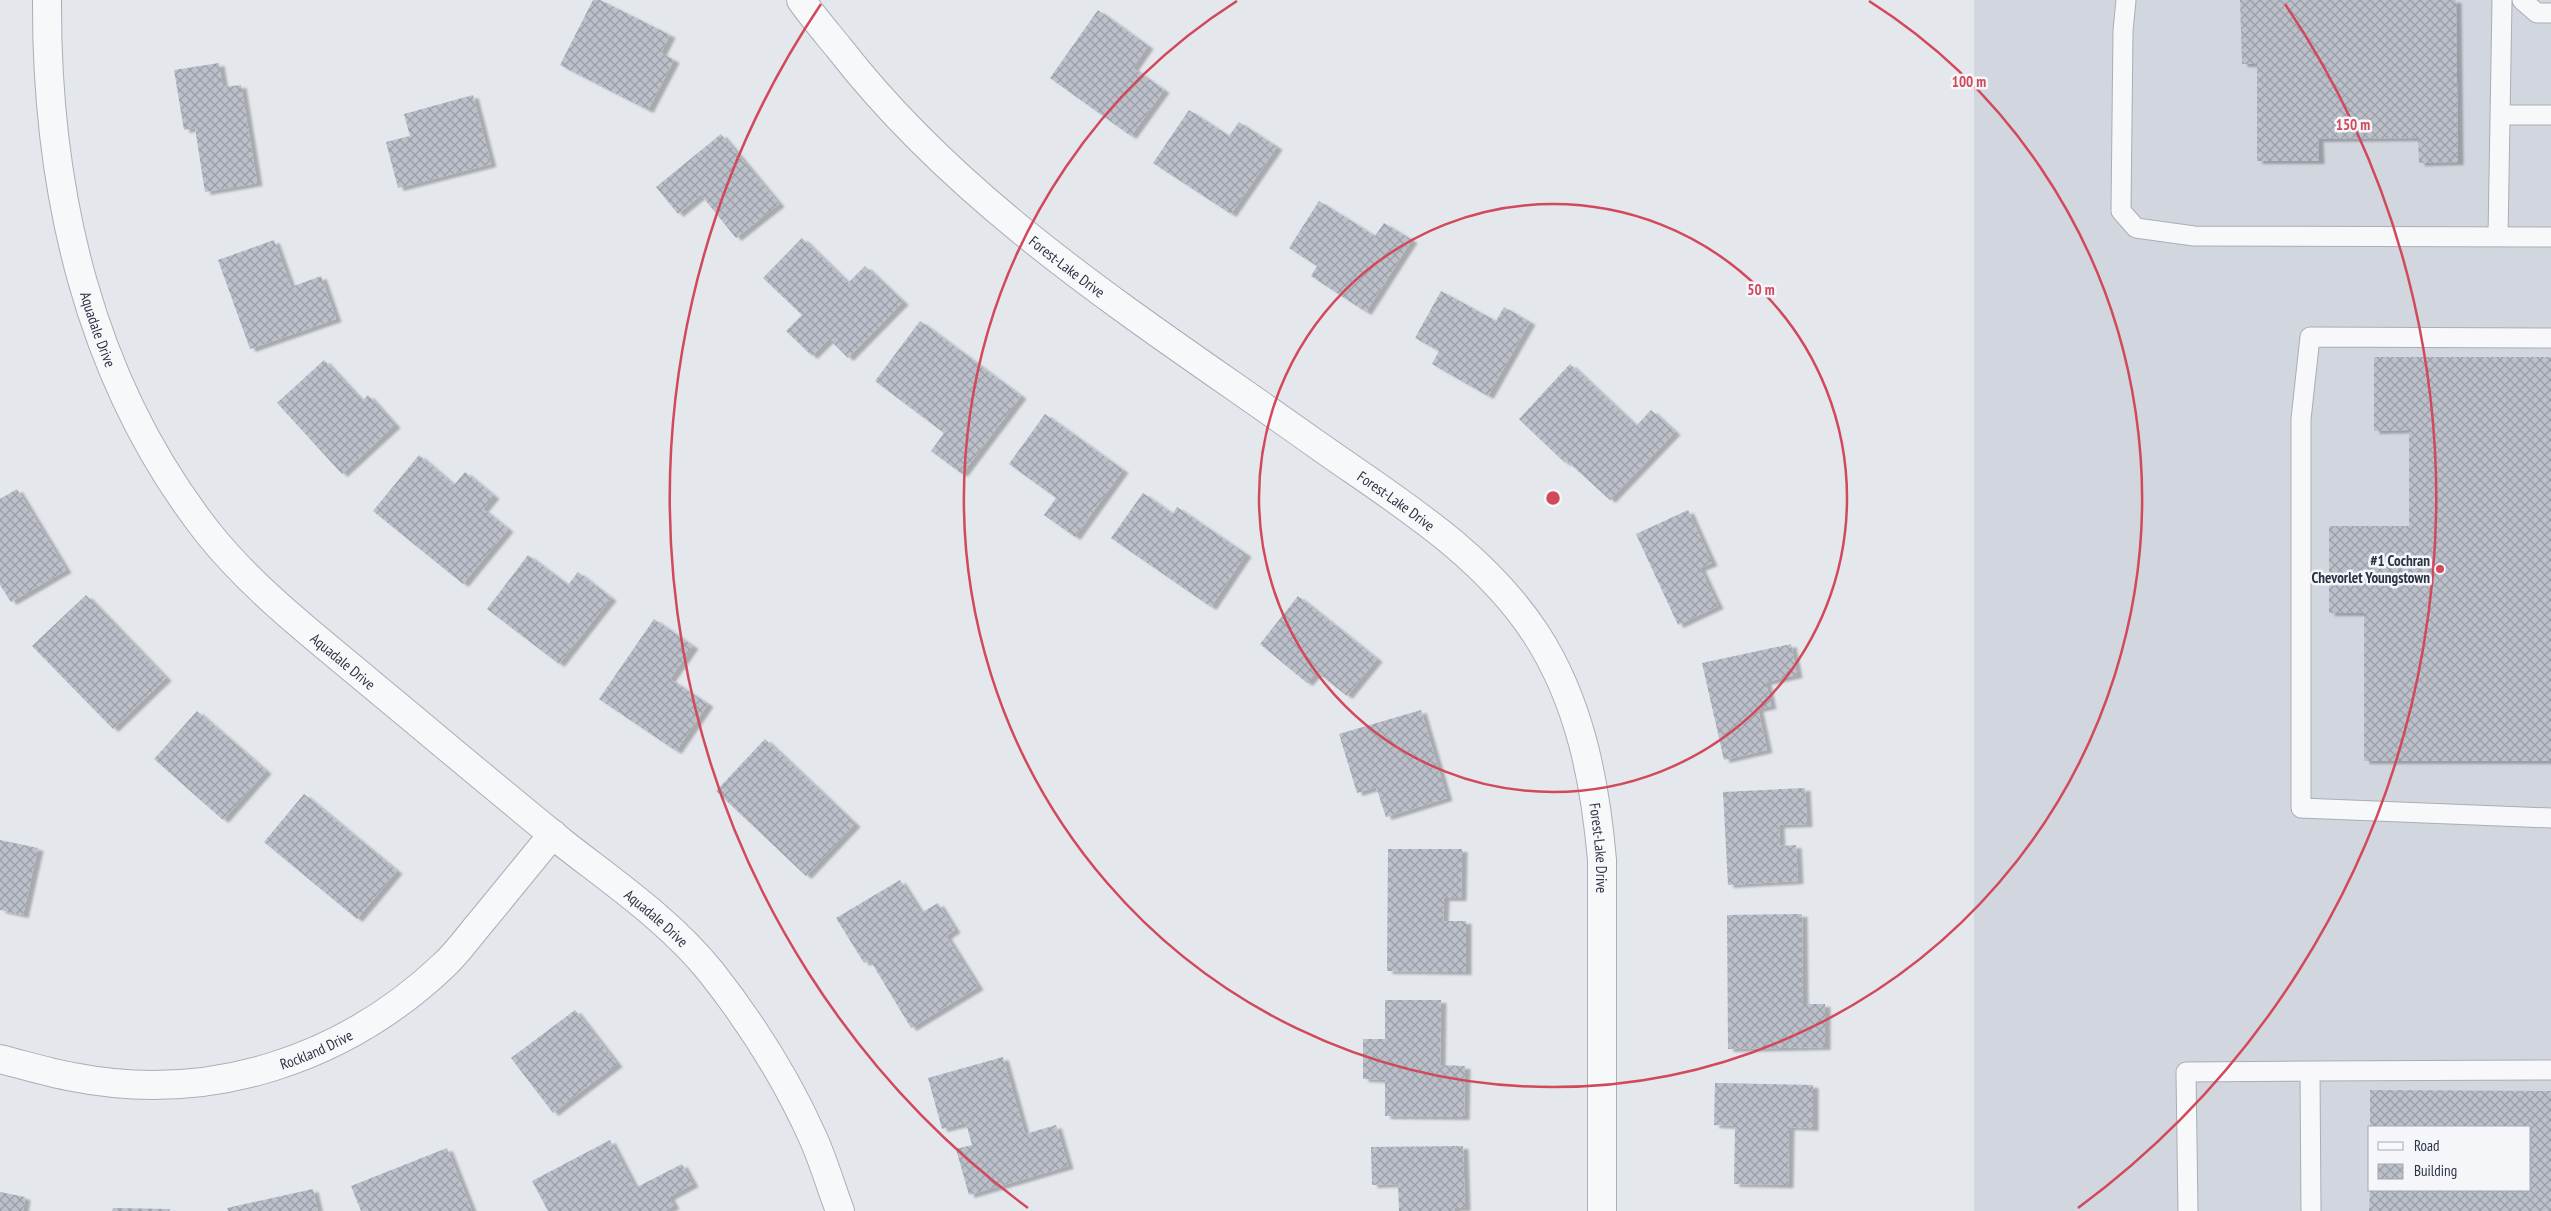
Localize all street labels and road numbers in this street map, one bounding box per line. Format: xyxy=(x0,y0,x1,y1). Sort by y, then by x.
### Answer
street label: Forest-Lake Drive xyxy=(1026,231,1109,301)
street label: Aquadale Drive xyxy=(77,289,121,370)
street label: Forest-Lake Drive xyxy=(1354,466,1439,535)
street label: Aquadale Drive xyxy=(307,628,380,693)
street label: Forest-Lake Drive xyxy=(1586,802,1612,893)
street label: Aquadale Drive xyxy=(621,885,693,951)
street label: Rockland Drive xyxy=(277,1025,356,1073)

